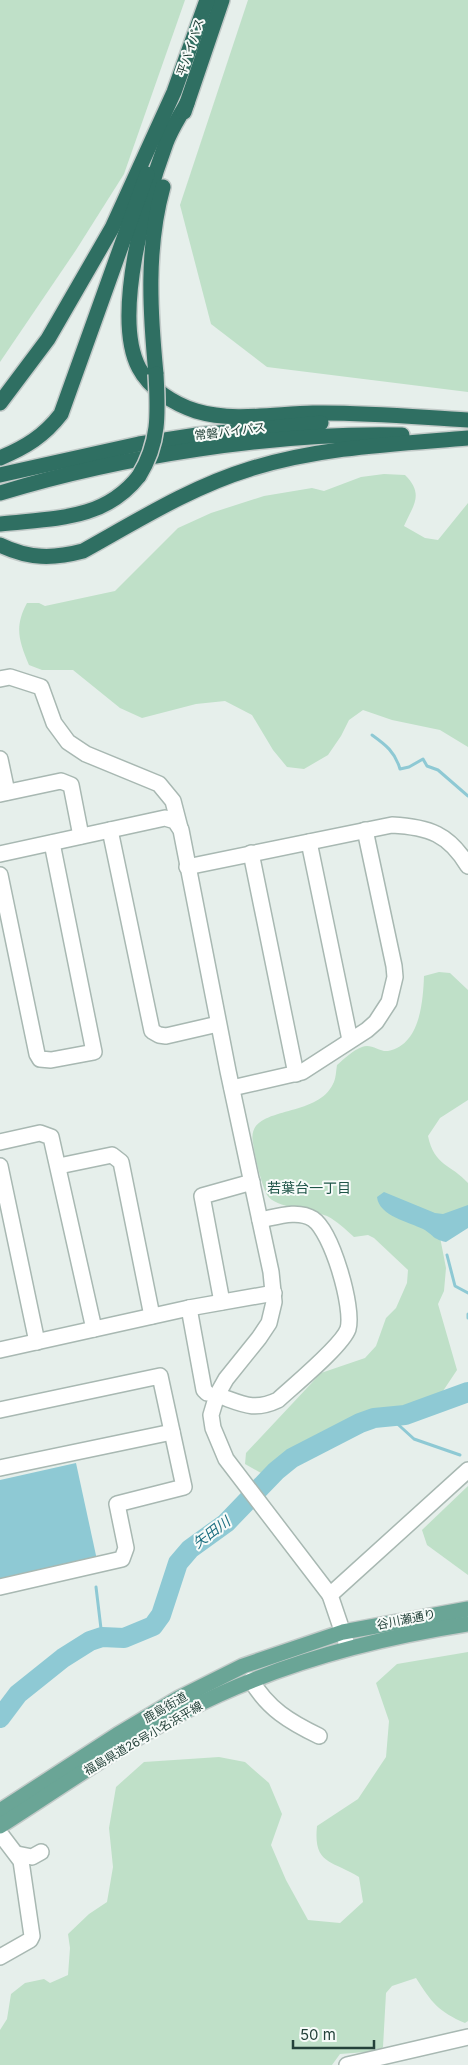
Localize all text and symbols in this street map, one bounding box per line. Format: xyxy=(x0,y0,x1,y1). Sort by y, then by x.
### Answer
street label: 平バイパス xyxy=(173,16,207,78)
street label: 常磐バイパス xyxy=(193,419,267,443)
district label: 若葉台一丁目 xyxy=(267,1179,351,1196)
water label: 矢田川 xyxy=(189,1511,234,1551)
street label: 谷川瀬通り xyxy=(375,1606,437,1632)
street label: 鹿島街道 xyxy=(140,1689,190,1725)
street label: 福島県道26号小名浜平線 xyxy=(81,1698,205,1778)
scale bar xyxy=(293,2018,374,2050)
text: 50 m xyxy=(300,2025,336,2044)

